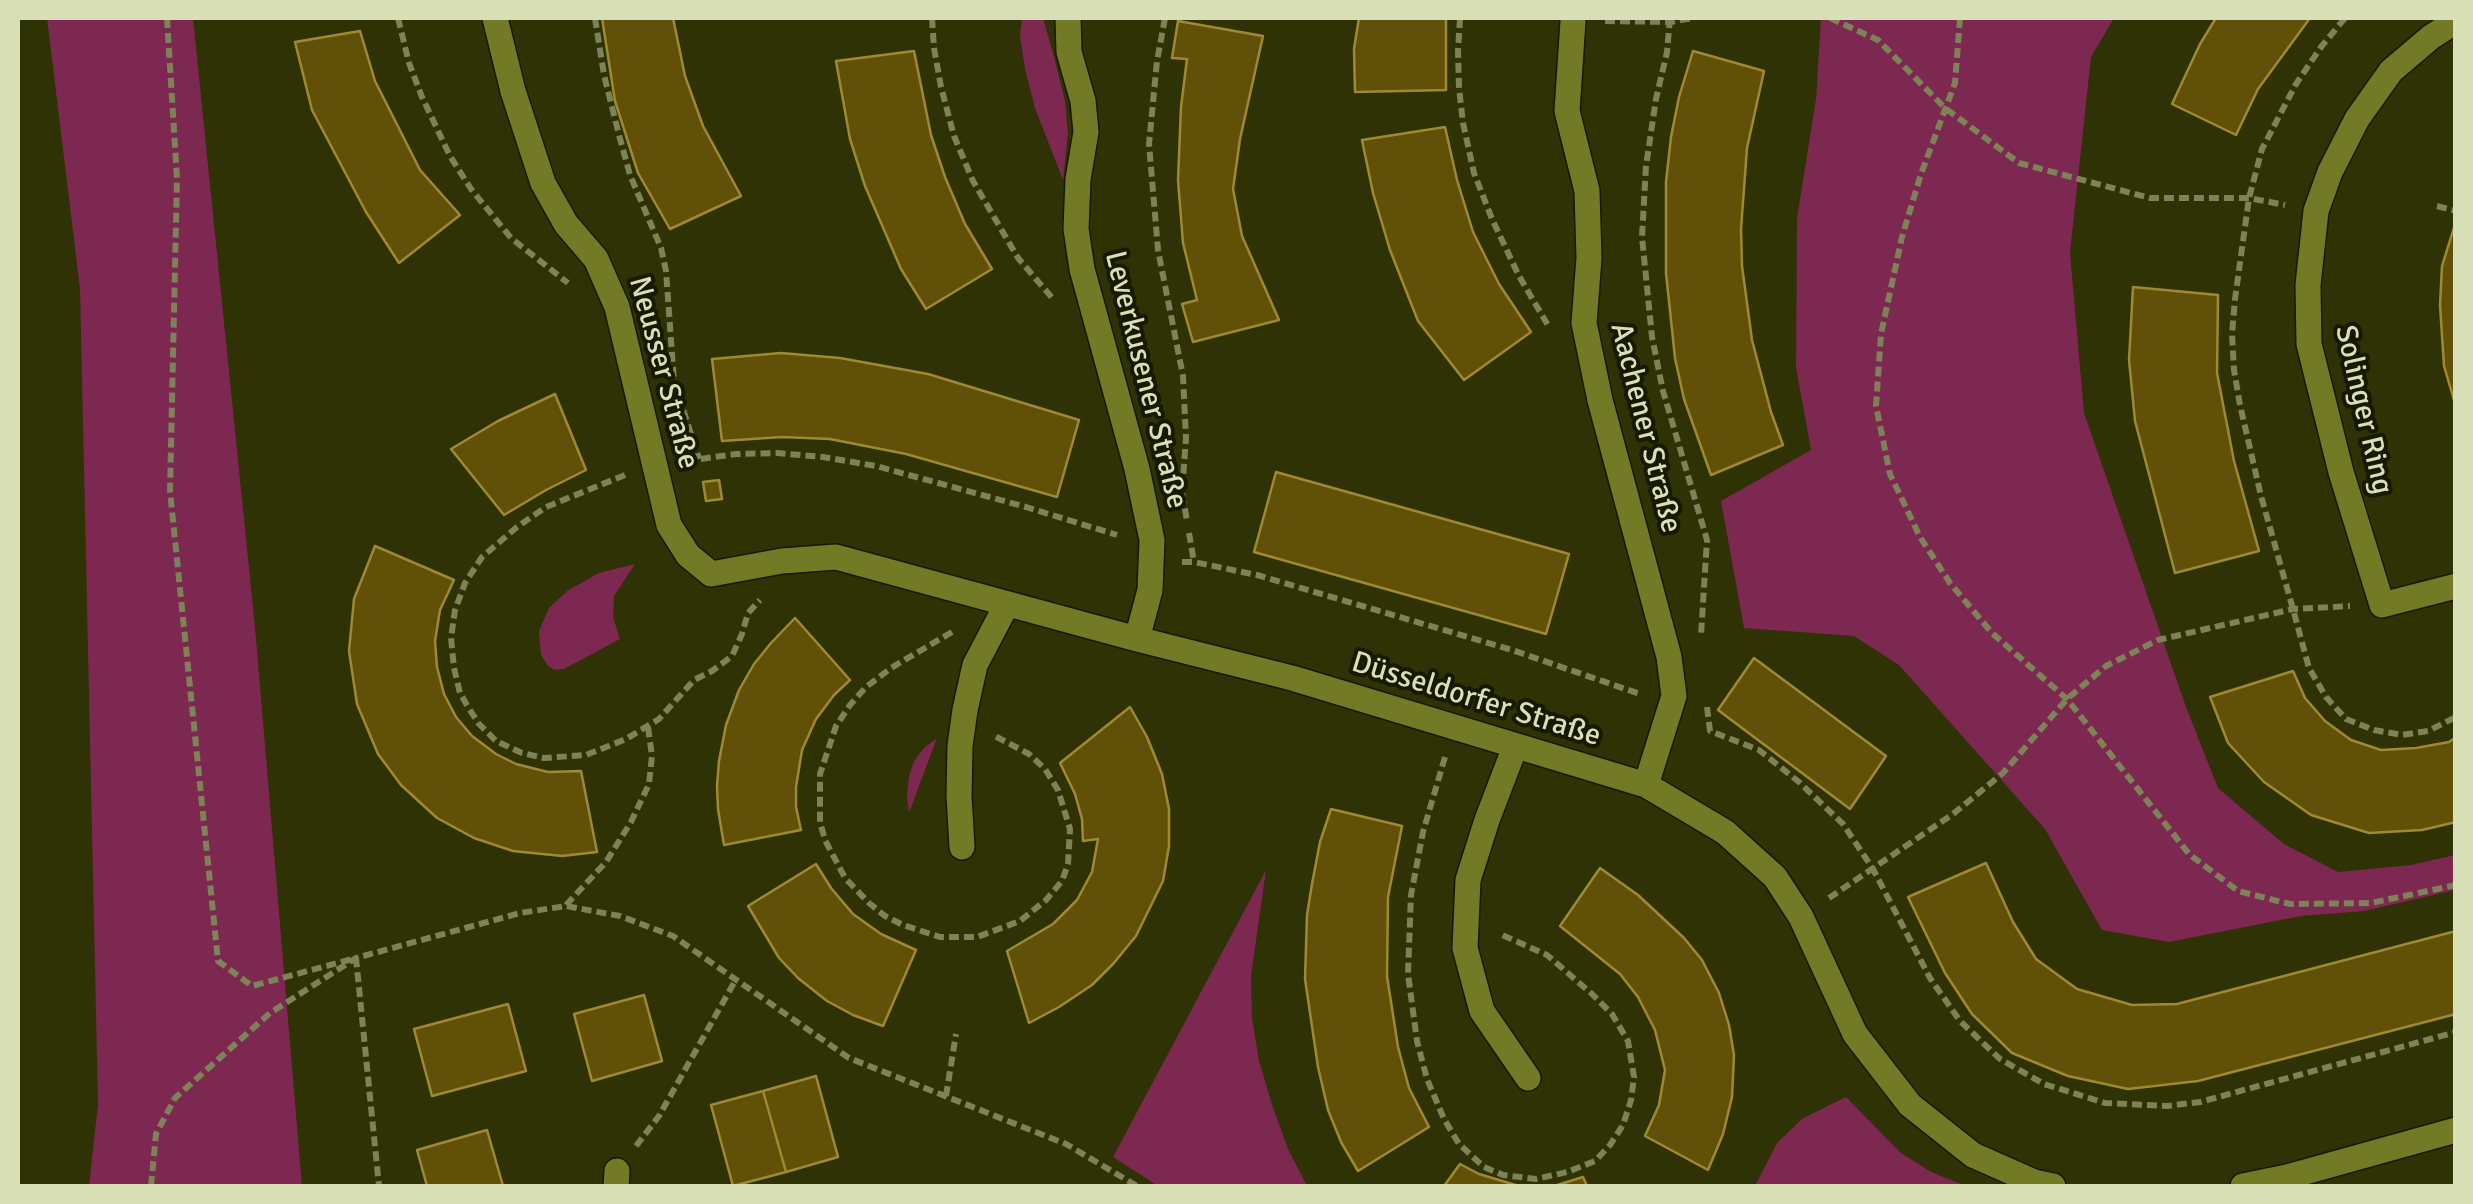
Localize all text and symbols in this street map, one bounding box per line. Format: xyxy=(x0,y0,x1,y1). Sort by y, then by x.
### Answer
street label: Leverkusener Straße xyxy=(1096,248,1194,512)
street label: Neusser Straße xyxy=(620,273,706,473)
street label: Aachener Straße xyxy=(1602,319,1688,537)
street label: Solinger Ring xyxy=(2326,322,2400,498)
street label: Düsseldorfer Straße xyxy=(1347,645,1605,755)

